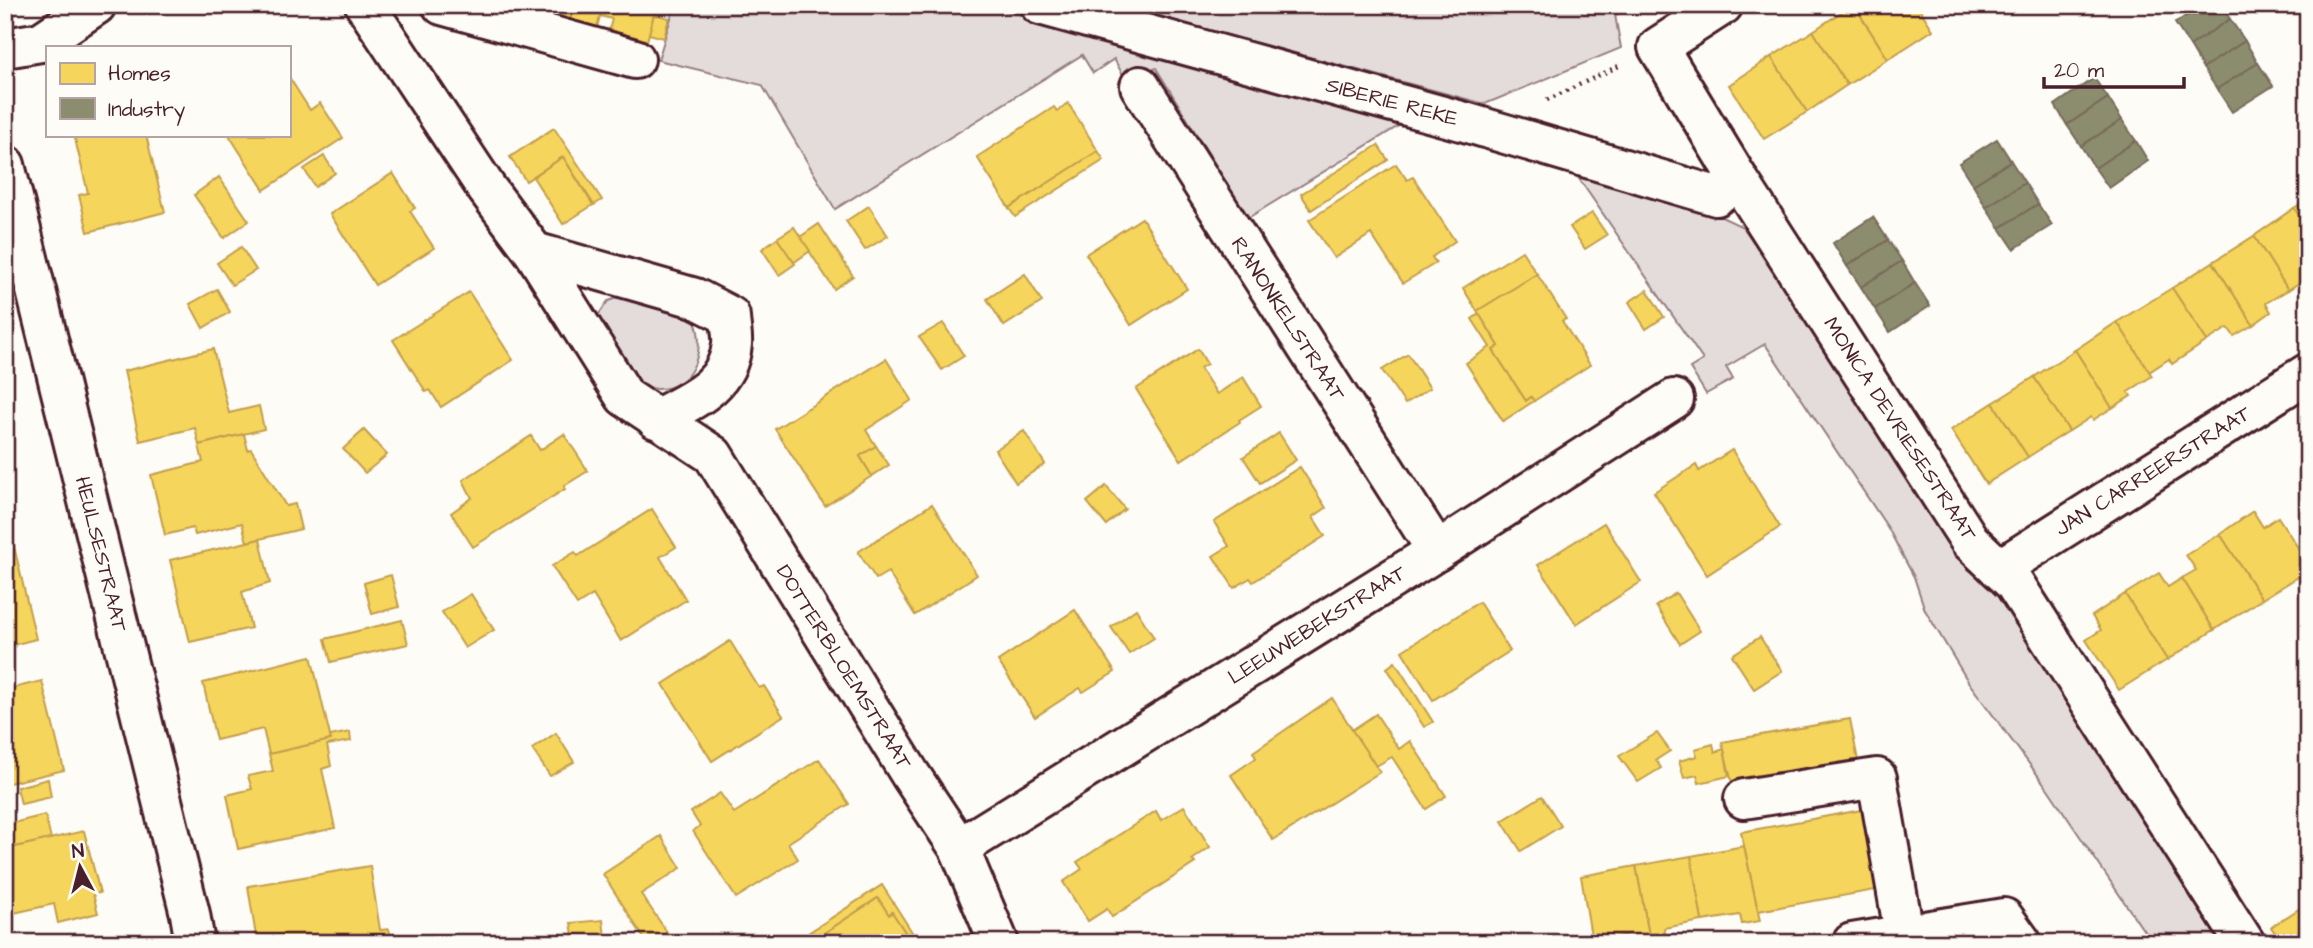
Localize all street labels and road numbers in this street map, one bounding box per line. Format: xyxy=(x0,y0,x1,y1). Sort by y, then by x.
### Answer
street label: SIBERIE REKE xyxy=(1323,70,1462,134)
street label: RANONKELSTRAAT xyxy=(1224,231,1352,407)
street label: MONICA DEVRIESESTRAAT xyxy=(1817,311,1984,547)
street label: JAN CARREERSTRAAT xyxy=(2050,398,2257,543)
street label: HEULSESTRAAT xyxy=(68,473,135,636)
street label: LEEUWEBEKSTRAAT xyxy=(1222,558,1412,692)
street label: DOTTERBLOEMSTRAAT xyxy=(769,559,919,776)

